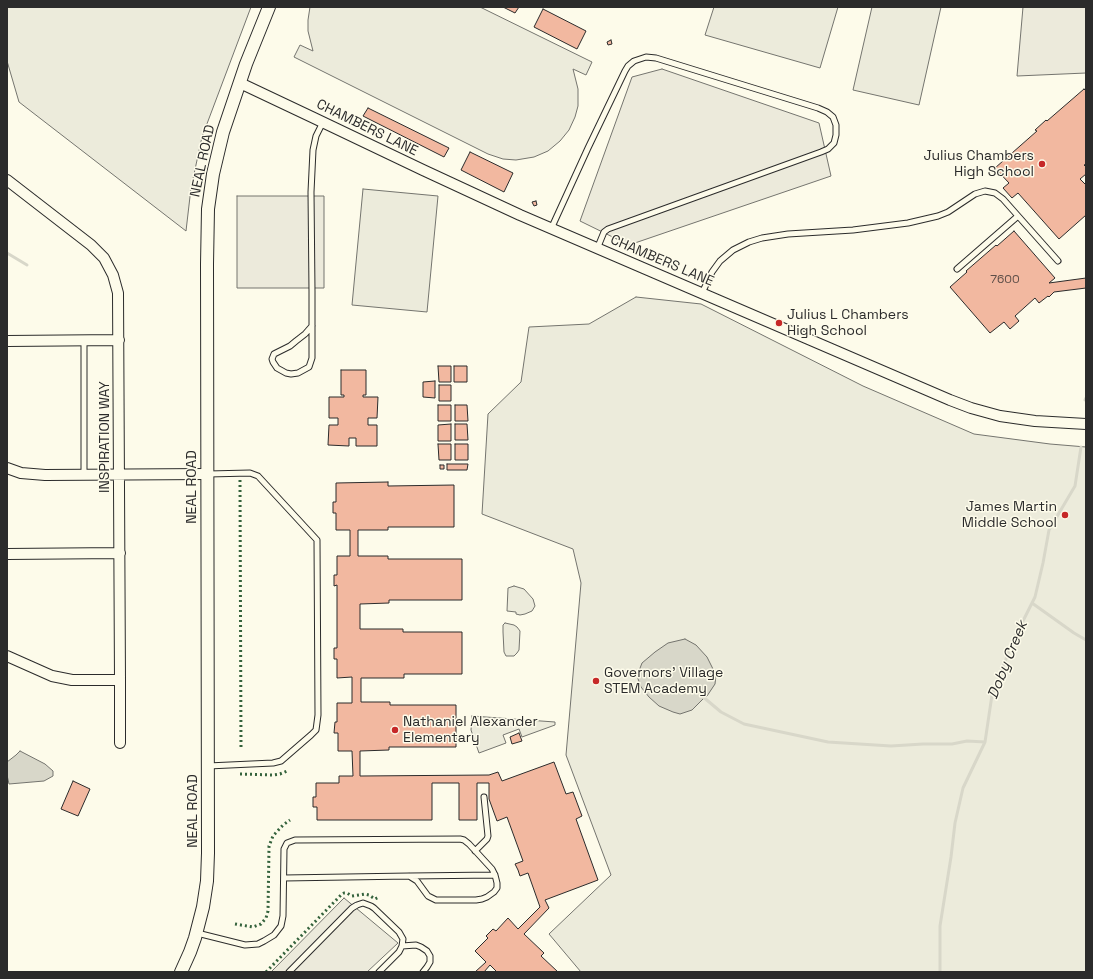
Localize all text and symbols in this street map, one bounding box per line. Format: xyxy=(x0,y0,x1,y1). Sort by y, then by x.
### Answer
street label: CHAMBERS LANE xyxy=(313,96,421,160)
street label: NEAL ROAD xyxy=(187,123,219,199)
place label: Julius Chambers High School xyxy=(924,148,1034,180)
marker: Julius Chambers High School xyxy=(1037,159,1047,169)
street label: CHAMBERS LANE xyxy=(608,232,716,290)
house number: 7600 xyxy=(990,273,1020,287)
place label: Julius L Chambers High School xyxy=(787,307,909,340)
marker: Julius L Chambers High School xyxy=(774,318,784,328)
street label: INSPIRATION WAY xyxy=(97,381,113,493)
street label: NEAL ROAD xyxy=(184,450,200,524)
place label: James Martin Middle School xyxy=(962,499,1057,532)
marker: James Martin Middle School xyxy=(1060,510,1070,520)
water label: Doby Creek xyxy=(984,618,1032,702)
place label: Governors' Village STEM Academy xyxy=(604,665,723,698)
marker: Governors' Village STEM Academy xyxy=(591,676,601,686)
place label: Nathaniel Alexander Elementary xyxy=(403,714,538,746)
marker: Nathaniel Alexander Elementary xyxy=(390,725,400,735)
street label: NEAL ROAD xyxy=(185,774,201,848)

